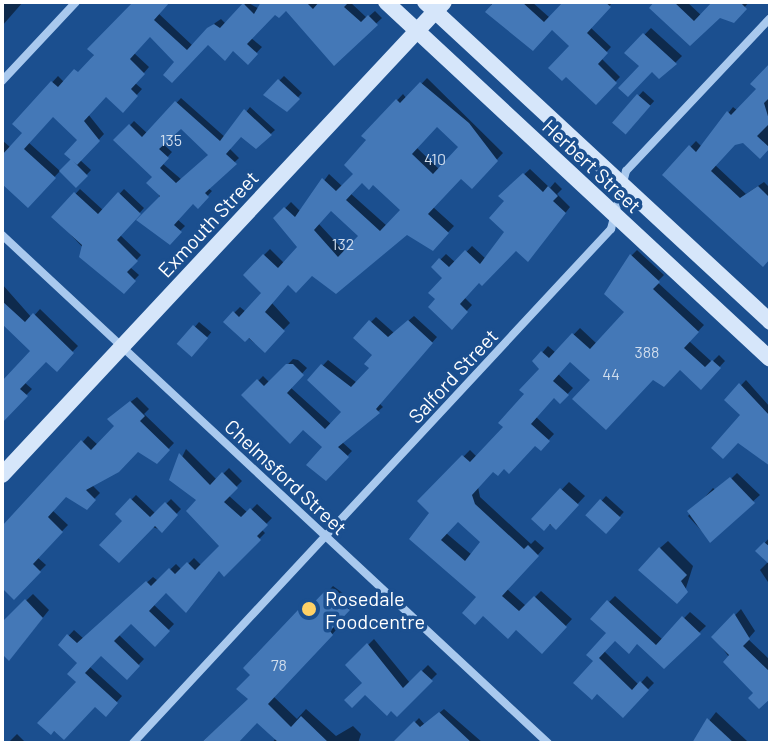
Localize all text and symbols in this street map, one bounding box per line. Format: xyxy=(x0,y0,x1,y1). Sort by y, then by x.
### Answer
street label: Herbert Street xyxy=(538,114,646,218)
house number: 135 xyxy=(160,130,182,150)
house number: 410 xyxy=(424,149,446,169)
street label: Exmouth Street xyxy=(153,166,263,282)
house number: 132 xyxy=(332,234,354,254)
street label: Salford Street xyxy=(403,324,503,428)
house number: 388 xyxy=(635,342,659,362)
house number: 44 xyxy=(602,364,620,384)
street label: Chelmsford Street xyxy=(220,414,352,540)
place label: Rosedale Foodcentre xyxy=(325,586,425,633)
marker: Rosedale Foodcentre xyxy=(300,600,318,618)
house number: 78 xyxy=(271,655,287,675)

